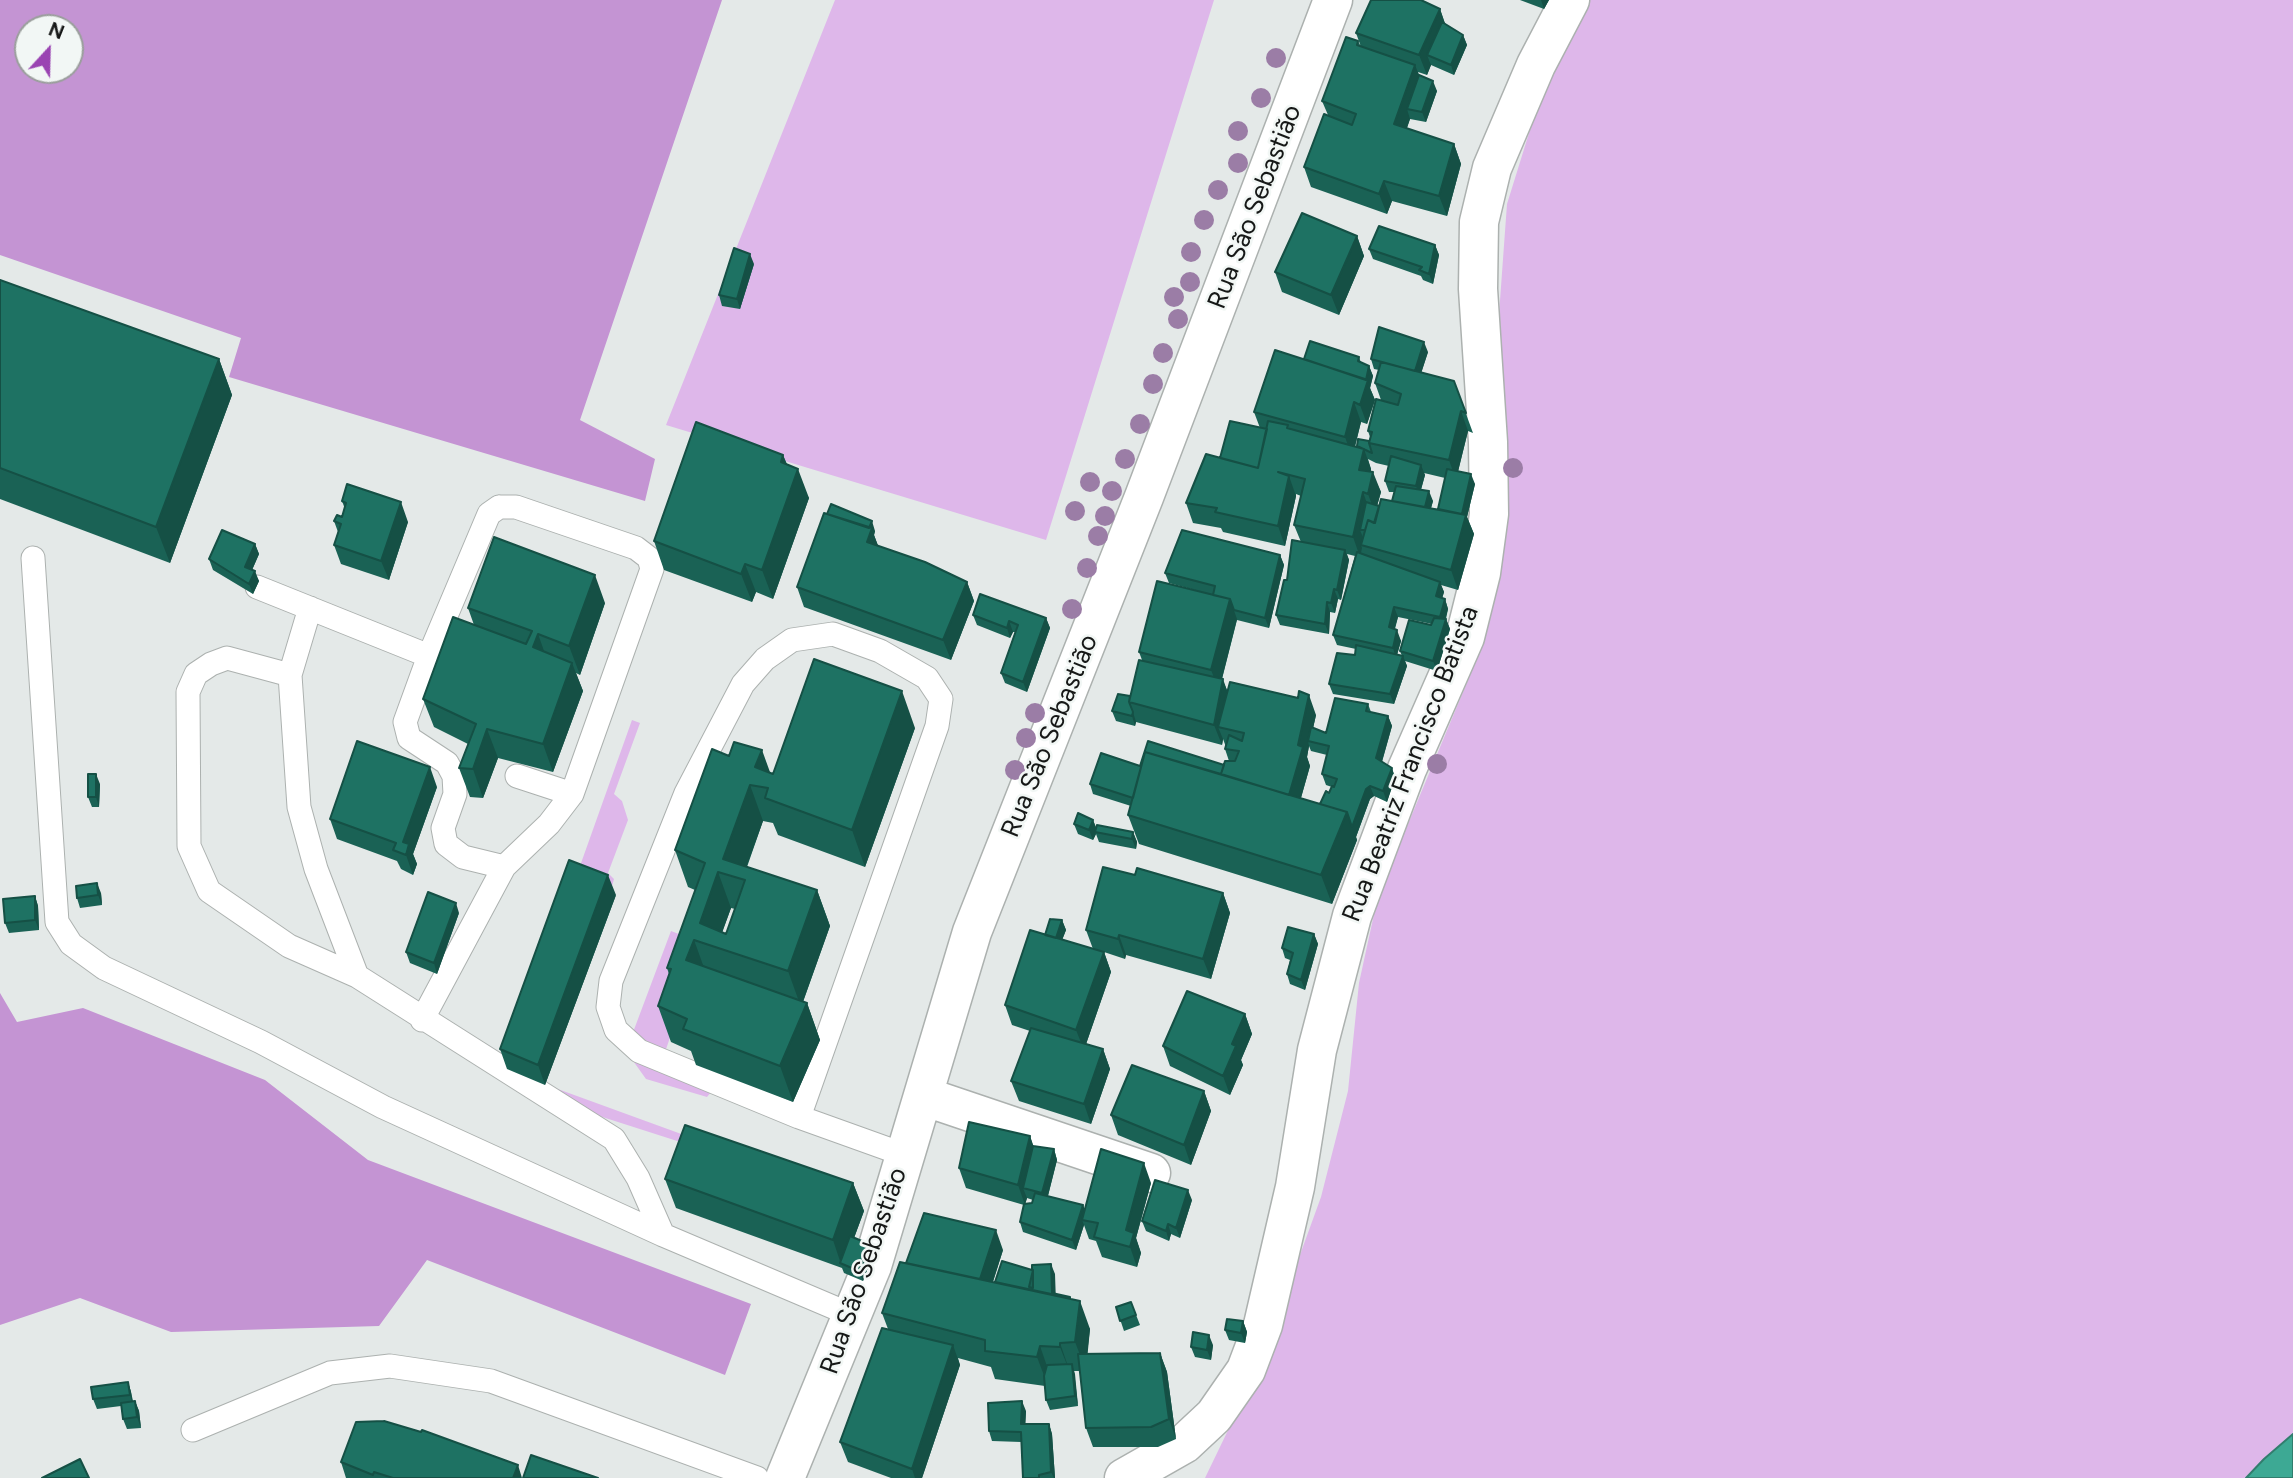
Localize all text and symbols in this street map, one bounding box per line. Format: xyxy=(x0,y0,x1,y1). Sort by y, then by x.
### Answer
north arrow xyxy=(14,14,84,84)
text: N xyxy=(45,18,67,44)
street label: Rua São Sebastião xyxy=(1202,101,1308,313)
street label: Rua Beatriz Francisco Batista xyxy=(1336,602,1486,926)
street label: Rua São Sebastião xyxy=(995,630,1105,842)
street label: Rua São Sebastião xyxy=(814,1164,914,1378)

